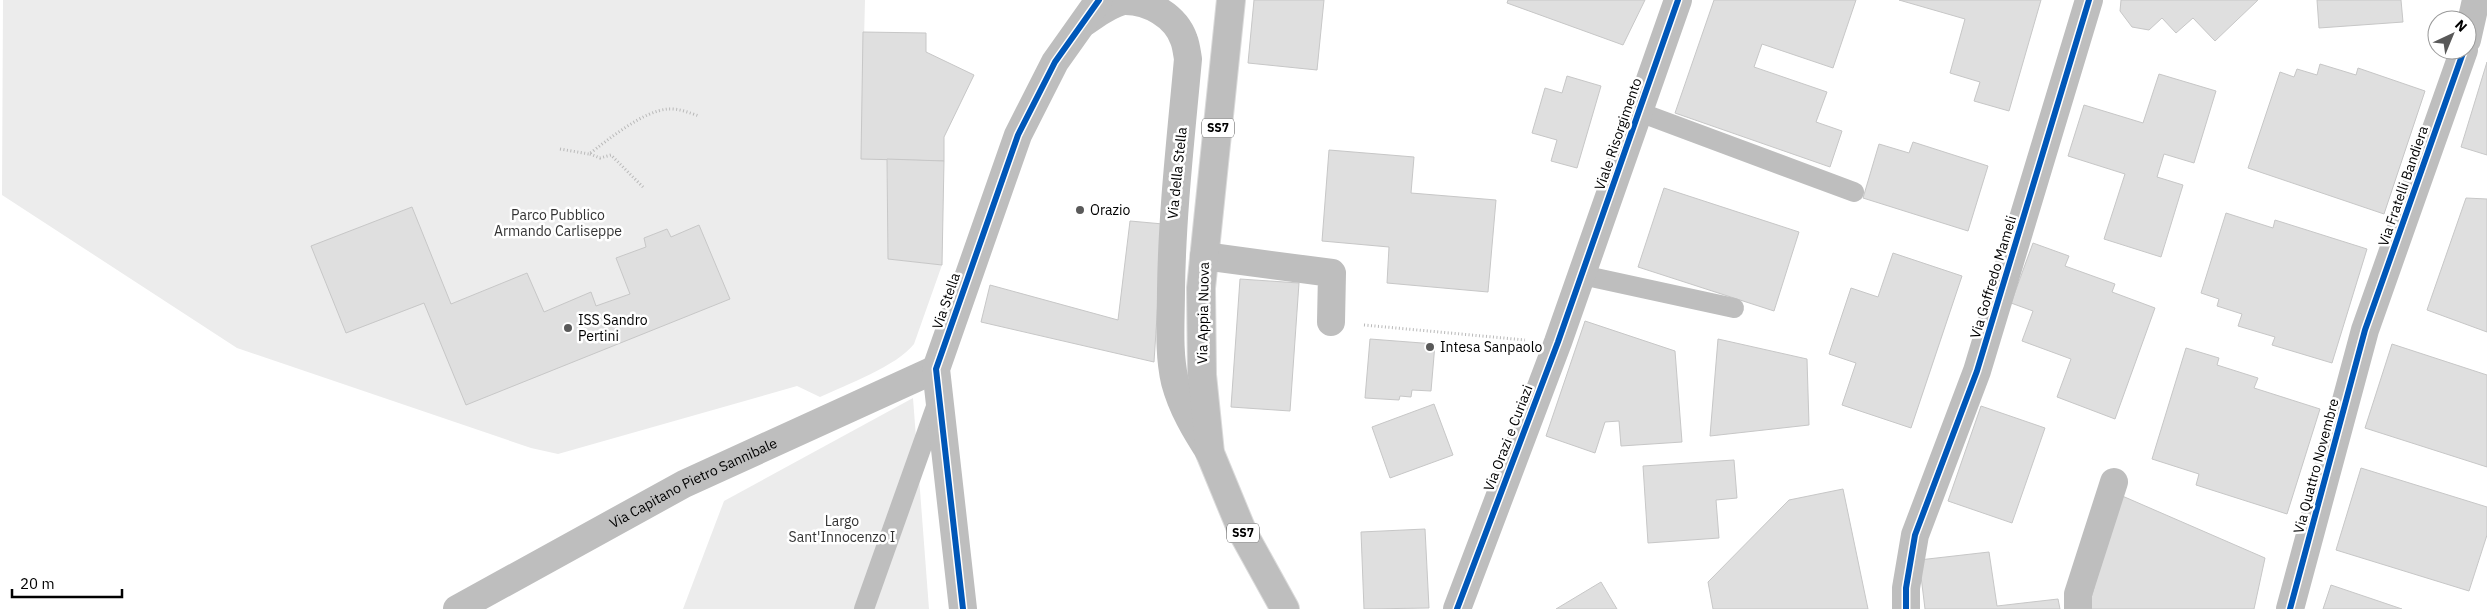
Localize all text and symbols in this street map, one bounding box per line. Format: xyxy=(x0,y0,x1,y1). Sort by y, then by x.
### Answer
north arrow xyxy=(2427,10,2477,60)
text: N xyxy=(2451,16,2471,36)
street label: Viale Risorgimento xyxy=(1590,75,1646,193)
road number: SS7 xyxy=(1202,119,1234,138)
street label: Via Fratelli Bandiera xyxy=(2374,123,2432,249)
street label: Via della Stella xyxy=(1163,125,1191,220)
place label: Orazio xyxy=(1090,201,1130,219)
marker: Orazio xyxy=(1074,204,1086,216)
park label: Parco Pubblico Armando Carliseppe xyxy=(494,206,622,240)
street label: Via Goffredo Mameli xyxy=(1966,213,2020,341)
street label: Via Appia Nuova xyxy=(1193,261,1213,364)
street label: Via Stella xyxy=(928,270,964,332)
place label: ISS Sandro Pertini xyxy=(578,311,648,345)
marker: ISS Sandro Pertini xyxy=(562,322,574,334)
place label: Intesa Sanpaolo xyxy=(1440,338,1542,356)
marker: Intesa Sanpaolo xyxy=(1424,341,1436,353)
street label: Via Orazi e Curiazi xyxy=(1479,382,1537,494)
street label: Via Quattro Novembre xyxy=(2289,396,2343,536)
street label: Via Capitano Pietro Sannibale xyxy=(606,434,780,532)
park label: Largo Sant'Innocenzo I xyxy=(789,512,895,546)
road number: SS7 xyxy=(1227,524,1259,542)
scale bar xyxy=(12,566,122,598)
text: 20 m xyxy=(20,574,55,593)

